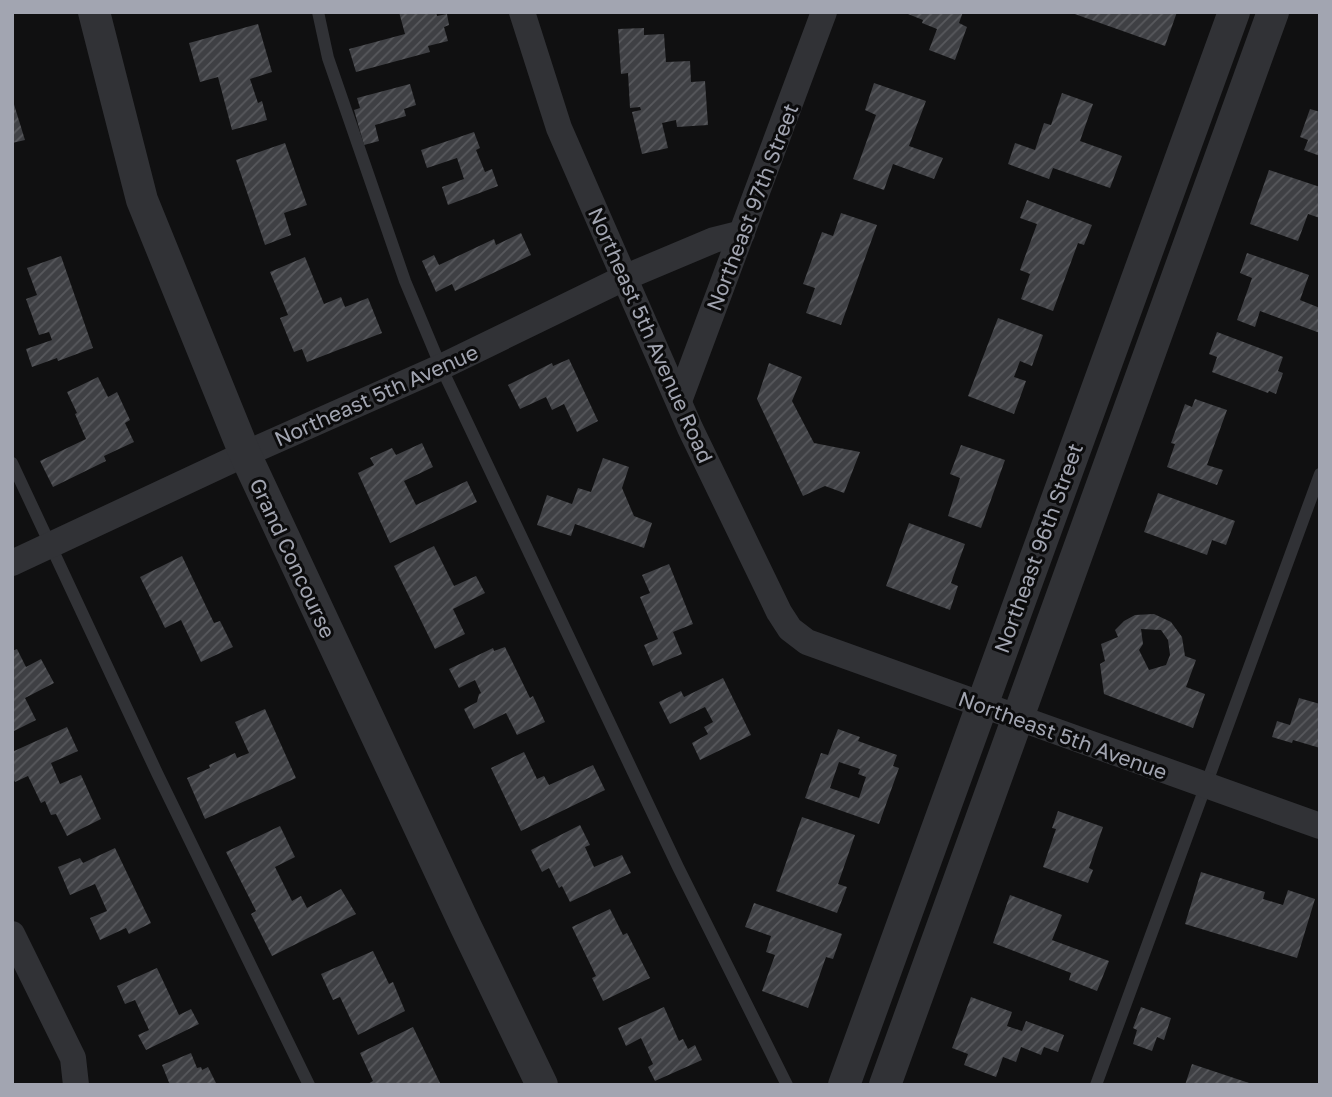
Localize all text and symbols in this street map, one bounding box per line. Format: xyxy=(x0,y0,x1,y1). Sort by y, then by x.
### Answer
street label: Northeast 97th Street xyxy=(700,100,804,314)
street label: Northeast 5th Avenue Road xyxy=(583,203,719,467)
street label: Northeast 5th Avenue xyxy=(270,338,482,452)
street label: Northeast 96th Street xyxy=(988,440,1088,656)
street label: Grand Concourse xyxy=(244,474,342,642)
street label: Northeast 5th Avenue xyxy=(955,685,1171,785)

